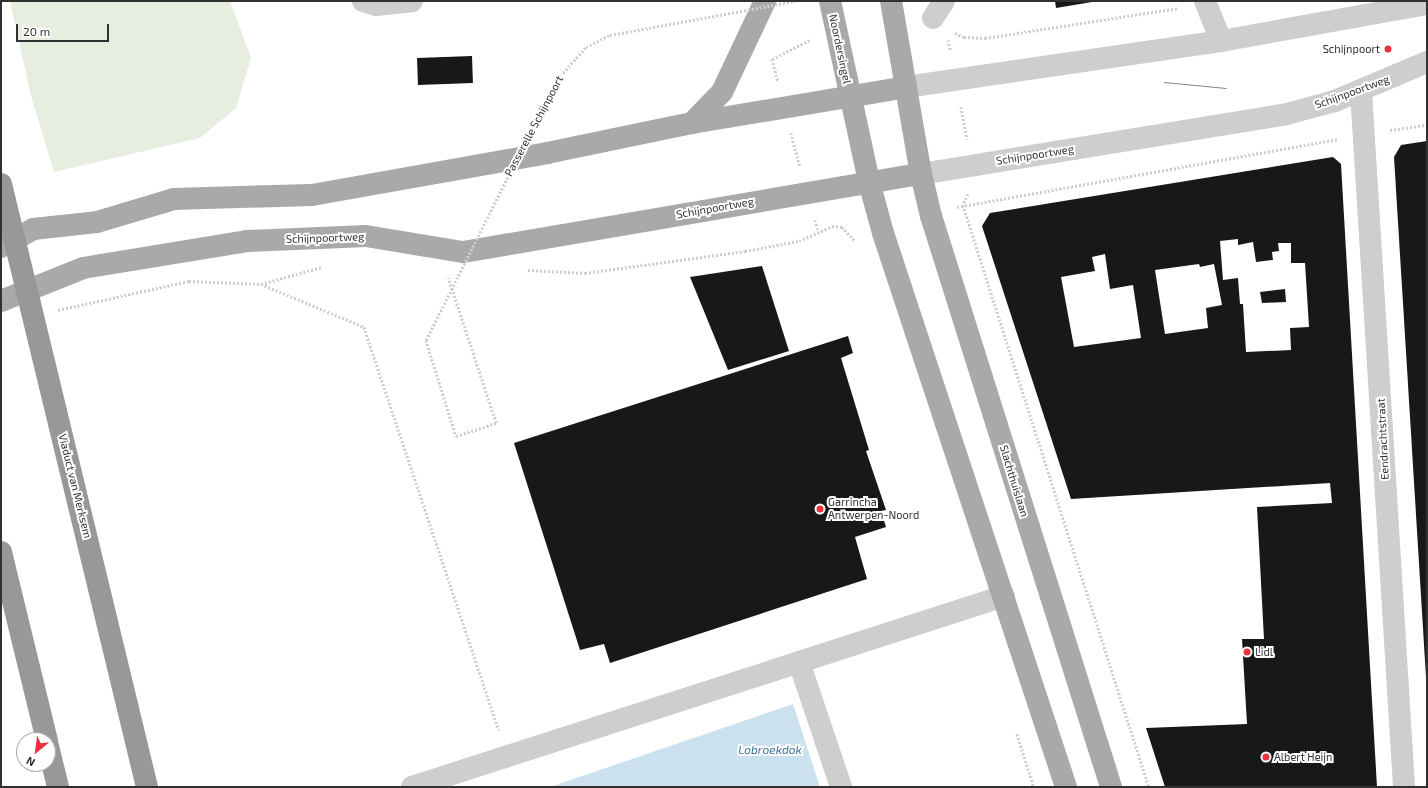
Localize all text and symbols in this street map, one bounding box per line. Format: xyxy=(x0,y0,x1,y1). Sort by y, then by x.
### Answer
street label: Noordersingel xyxy=(826,13,854,85)
scale bar xyxy=(18,16,111,42)
text: 20 m xyxy=(23,24,50,38)
place label: Schijnpoort xyxy=(1323,42,1380,56)
marker: Schijnpoort xyxy=(1383,44,1393,54)
street label: Schijnpoortweg xyxy=(1313,72,1391,112)
street label: Passerelle Schijnpoort xyxy=(502,73,566,179)
street label: Schijnpoortweg xyxy=(995,142,1075,168)
street label: Schijnpoortweg xyxy=(675,195,755,221)
street label: Schijnpoortweg xyxy=(286,230,364,246)
street label: Eendrachtstraat xyxy=(1374,398,1392,480)
street label: Viaduct van Merksem xyxy=(56,432,94,540)
street label: Slachthuislaan xyxy=(997,444,1031,518)
place label: Garrincha Antwerpen-Noord xyxy=(828,496,919,522)
marker: Garrincha Antwerpen-Noord xyxy=(815,504,825,514)
place label: Lidl xyxy=(1255,645,1273,659)
marker: Lidl xyxy=(1242,647,1252,657)
north arrow xyxy=(16,732,56,772)
water label: Lobroekdok xyxy=(738,743,802,757)
place label: Albert Heijn xyxy=(1274,750,1332,764)
marker: Albert Heijn xyxy=(1261,752,1271,762)
text: N xyxy=(24,754,37,770)

